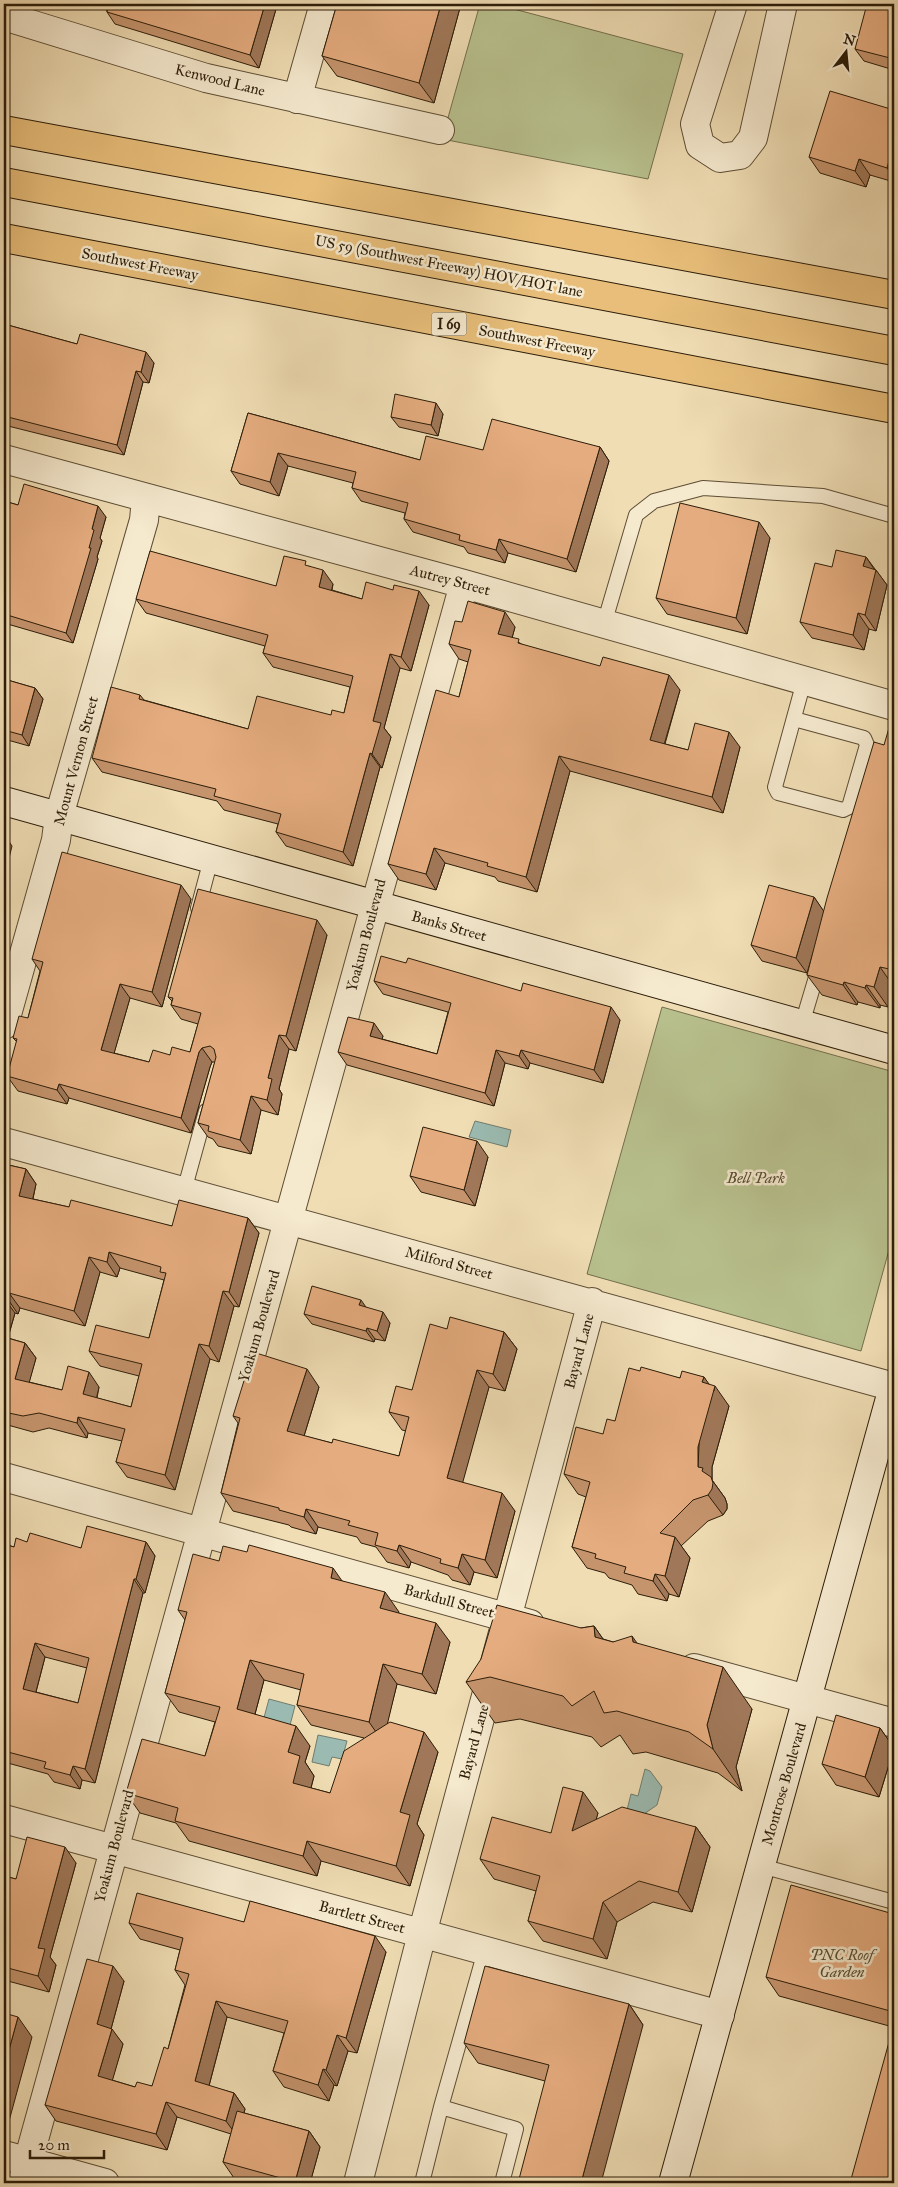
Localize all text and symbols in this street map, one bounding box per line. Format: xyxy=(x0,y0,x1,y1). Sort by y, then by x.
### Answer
north arrow xyxy=(820,28,870,78)
text: N xyxy=(841,30,858,50)
street label: Kenwood Lane xyxy=(173,60,267,100)
street label: US 59 (Southwest Freeway) HOV/HOT lane xyxy=(313,231,584,302)
street label: Southwest Freeway xyxy=(80,244,201,284)
road number: I 69 xyxy=(432,312,466,336)
street label: Southwest Freeway xyxy=(477,321,598,361)
street label: Autrey Street xyxy=(407,560,493,600)
street label: Mount Vernon Street xyxy=(50,694,102,828)
street label: Yoakum Boulevard xyxy=(342,876,390,993)
street label: Banks Street xyxy=(409,907,489,945)
park label: Bell Park xyxy=(726,1169,785,1187)
street label: Milford Street xyxy=(403,1243,495,1283)
street label: Yoakum Boulevard xyxy=(234,1267,284,1384)
street label: Bayard Lane xyxy=(560,1311,598,1391)
street label: Barkdull Street xyxy=(402,1580,497,1622)
street label: Bayard Lane xyxy=(455,1702,493,1782)
street label: Montrose Boulevard xyxy=(758,1720,810,1847)
street label: Yoakum Boulevard xyxy=(90,1787,138,1904)
street label: Bartlett Street xyxy=(317,1897,408,1937)
park label: PNC Roof Garden xyxy=(810,1946,878,1981)
scale bar xyxy=(30,2127,104,2159)
text: 20 m xyxy=(38,2136,70,2154)

